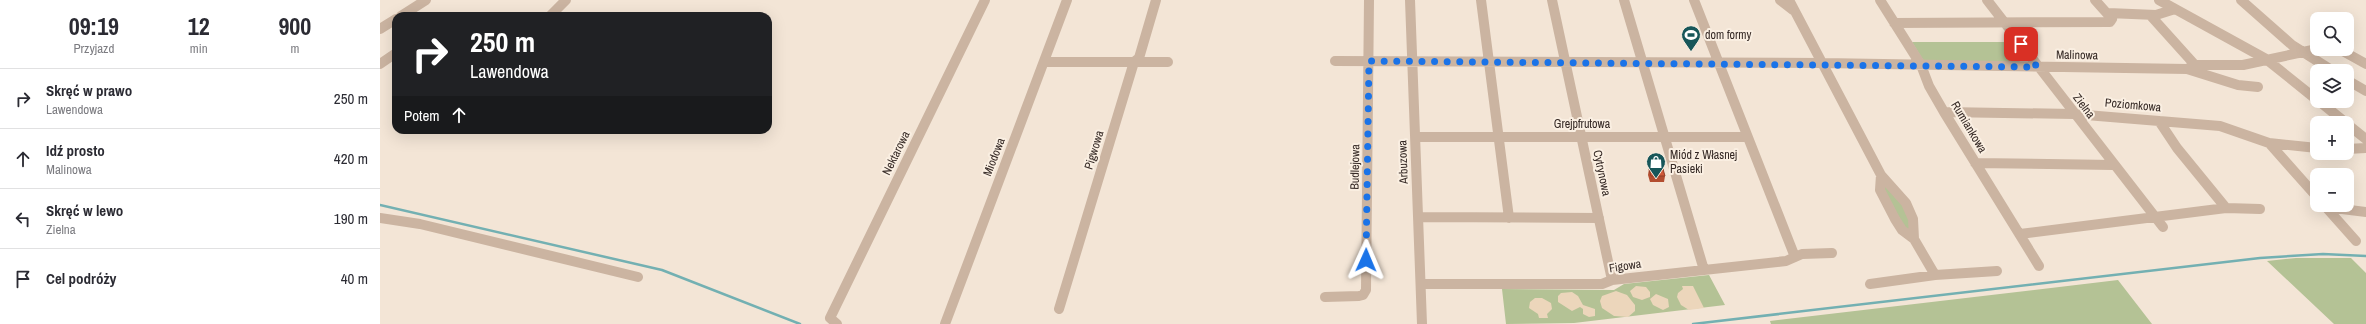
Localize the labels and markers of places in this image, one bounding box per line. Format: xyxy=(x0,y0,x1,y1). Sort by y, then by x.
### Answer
sports icon: dom formy xyxy=(1680,24,1702,52)
place label: dom formy xyxy=(1705,27,1752,43)
pin xyxy=(2004,27,2038,61)
place label: Miód z Własnej Pasieki xyxy=(1670,147,1737,177)
shop icon: Miód z Własnej Pasieki xyxy=(1645,151,1667,179)

